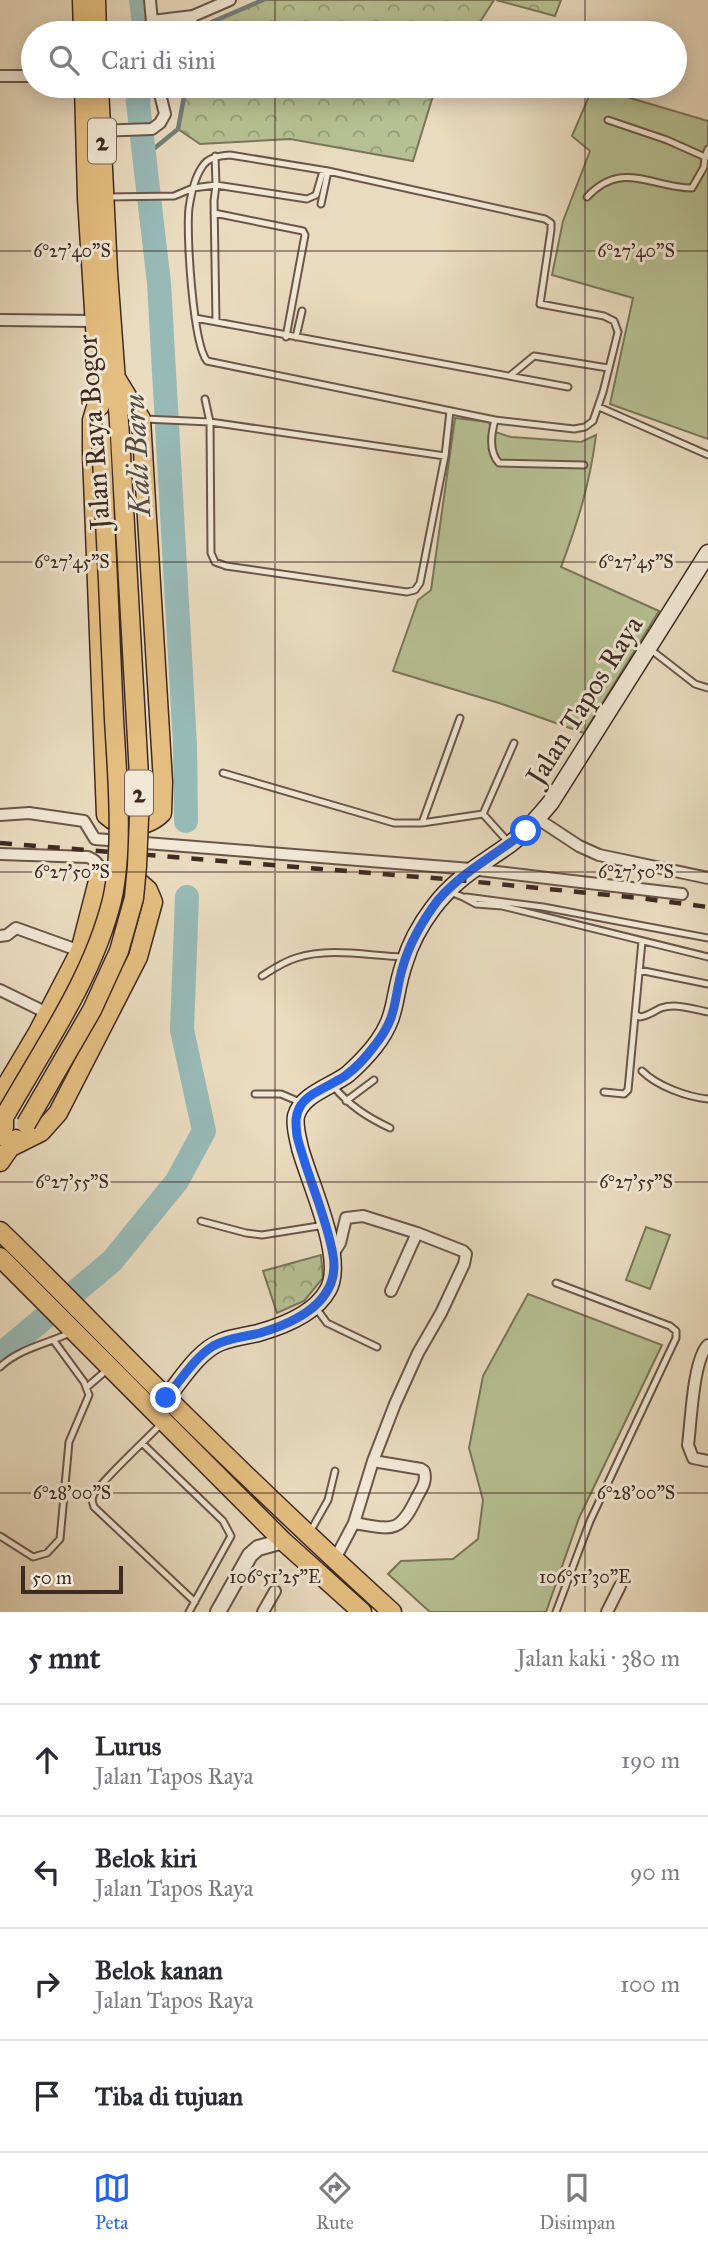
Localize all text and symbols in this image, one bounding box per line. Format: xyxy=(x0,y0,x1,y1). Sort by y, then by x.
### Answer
search box xyxy=(21,21,687,98)
icon: search xyxy=(45,41,83,79)
text: Cari di sini xyxy=(101,44,216,76)
road number: 2 xyxy=(88,118,116,164)
text: 6°27'40"S xyxy=(33,240,111,262)
text: 6°27'40"S xyxy=(597,240,675,262)
street label: Jalan Raya Bogor xyxy=(69,333,118,534)
water label: Kali Baru xyxy=(116,393,158,519)
text: 6°27'45"S xyxy=(34,551,110,573)
text: 6°27'45"S xyxy=(598,551,674,573)
street label: Jalan Tapos Raya xyxy=(517,609,650,794)
road number: 2 xyxy=(125,771,153,816)
route start xyxy=(510,815,541,846)
text: 6°27'50"S xyxy=(34,861,110,883)
text: 6°27'50"S xyxy=(598,861,674,883)
text: 6°27'55"S xyxy=(35,1171,109,1193)
text: 6°27'55"S xyxy=(599,1171,673,1193)
route end xyxy=(150,1382,181,1413)
text: 6°28'00"S xyxy=(33,1482,111,1504)
text: 6°28'00"S xyxy=(597,1482,675,1504)
scale bar xyxy=(21,1563,122,1595)
text: 50 m xyxy=(32,1566,72,1589)
text: 106°51'25"E xyxy=(229,1566,321,1588)
text: 106°51'30"E xyxy=(539,1566,631,1588)
text: 5 mnt xyxy=(28,1640,100,1676)
text: Jalan kaki · 380 m xyxy=(517,1644,680,1672)
text: Lurus xyxy=(95,1730,161,1762)
icon: ahead xyxy=(28,1741,66,1779)
text: 190 m xyxy=(621,1746,680,1774)
text: Jalan Tapos Raya xyxy=(95,1762,254,1790)
text: Belok kiri xyxy=(95,1842,197,1874)
icon: left xyxy=(28,1853,66,1891)
text: 90 m xyxy=(630,1858,680,1886)
text: Jalan Tapos Raya xyxy=(95,1874,254,1902)
text: Belok kanan xyxy=(95,1954,223,1986)
icon: right xyxy=(28,1965,66,2003)
text: 100 m xyxy=(620,1970,680,1998)
text: Jalan Tapos Raya xyxy=(95,1986,254,2014)
icon: arrive xyxy=(28,2077,66,2115)
text: Tiba di tujuan xyxy=(95,2080,243,2112)
tab: Peta xyxy=(93,2169,131,2234)
tab: Rute xyxy=(316,2169,354,2234)
tab: Disimpan xyxy=(539,2169,615,2234)

